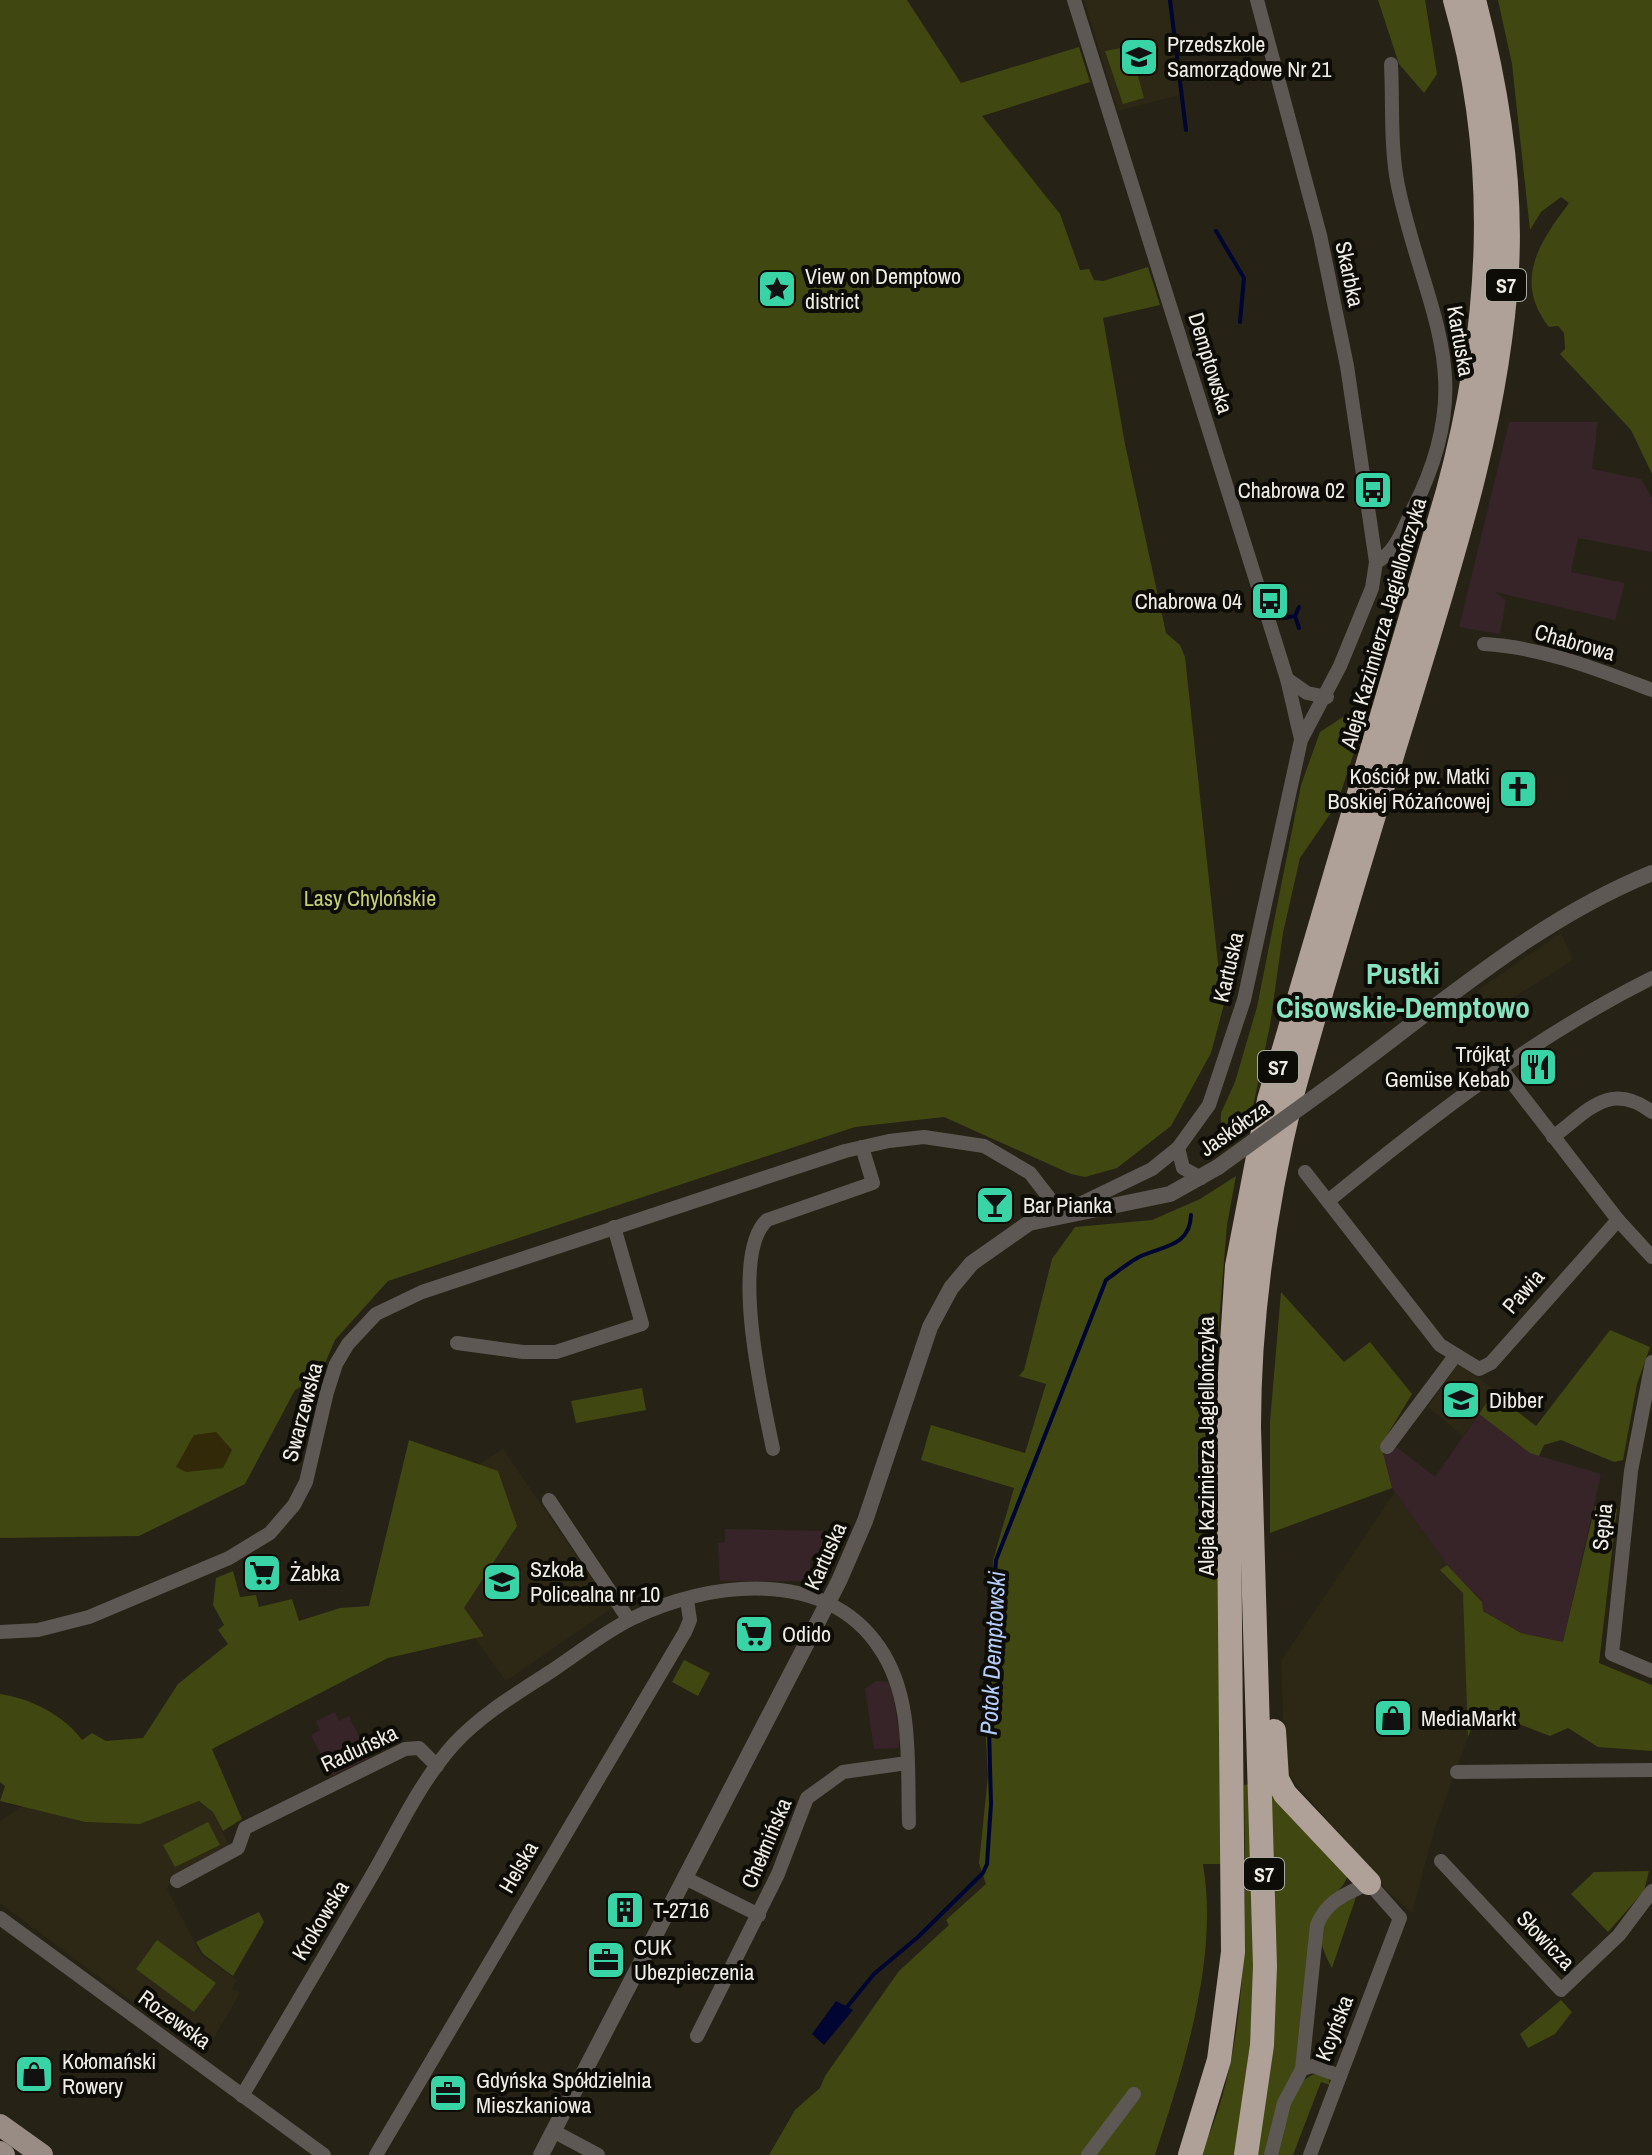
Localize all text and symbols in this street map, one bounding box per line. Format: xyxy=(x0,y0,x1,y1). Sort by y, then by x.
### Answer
place label: Przedszkole Samorządowe Nr 21 xyxy=(1167,29,1331,84)
school or university icon: Przedszkole Samorządowe Nr 21 xyxy=(1118,36,1160,78)
street label: Skarbka xyxy=(1328,239,1372,309)
place label: View on Demptowo district xyxy=(805,261,961,316)
place icon: View on Demptowo district xyxy=(756,268,798,310)
road number: S7 xyxy=(1486,269,1526,301)
street label: Kartuska xyxy=(1440,303,1482,379)
street label: Demptowska xyxy=(1181,309,1241,417)
bus stop icon: Chabrowa 02 xyxy=(1352,469,1394,511)
place label: Chabrowa 02 xyxy=(1238,475,1345,505)
street label: Aleja Kazimierza Jagiellończyka xyxy=(1333,494,1433,753)
bus stop icon: Chabrowa 04 xyxy=(1249,580,1291,622)
place label: Chabrowa 04 xyxy=(1135,586,1242,616)
street label: Chabrowa xyxy=(1531,616,1619,668)
place label: Kościół pw. Matki Boskiej Różańcowej xyxy=(1328,761,1490,816)
church icon: Kościół pw. Matki Boskiej Różańcowej xyxy=(1497,768,1539,810)
park label: Lasy Chylońskie xyxy=(304,883,436,913)
street label: Kartuska xyxy=(1205,929,1251,1005)
district label: Pustki Cisowskie-Demptowo xyxy=(1276,953,1530,1027)
place label: Trójkąt Gemüse Kebab xyxy=(1385,1039,1510,1094)
restaurant icon: Trójkąt Gemüse Kebab xyxy=(1517,1046,1559,1088)
road number: S7 xyxy=(1258,1051,1298,1083)
street label: Jaskółcza xyxy=(1193,1093,1275,1163)
bar icon: Bar Pianka xyxy=(974,1184,1016,1226)
place label: Bar Pianka xyxy=(1023,1190,1112,1220)
street label: Pawia xyxy=(1495,1262,1551,1320)
street label: Aleja Kazimierza Jagiellończyka xyxy=(1191,1316,1221,1577)
street label: Swarzewska xyxy=(274,1359,330,1465)
school or university icon: Dibber xyxy=(1440,1379,1482,1421)
place label: Dibber xyxy=(1489,1385,1543,1415)
street label: Sępia xyxy=(1585,1502,1619,1552)
street label: Kartuska xyxy=(797,1517,853,1595)
supermarket icon: Żabka xyxy=(241,1552,283,1594)
place label: Szkoła Policealna nr 10 xyxy=(530,1554,660,1609)
place label: Żabka xyxy=(290,1558,340,1588)
school or university icon: Szkoła Policealna nr 10 xyxy=(481,1561,523,1603)
water label: Potok Demptowski xyxy=(972,1570,1012,1736)
supermarket icon: Odido xyxy=(733,1613,775,1655)
place label: Odido xyxy=(782,1619,831,1649)
shop icon: MediaMarkt xyxy=(1372,1697,1414,1739)
place label: MediaMarkt xyxy=(1421,1703,1516,1733)
street label: Raduńska xyxy=(316,1717,402,1779)
street label: Chełmińska xyxy=(734,1793,798,1893)
street label: Helska xyxy=(491,1836,545,1898)
road number: S7 xyxy=(1244,1858,1284,1890)
street label: Krokowska xyxy=(284,1874,356,1966)
building icon: T-2716 xyxy=(604,1889,646,1931)
place label: T-2716 xyxy=(653,1895,709,1925)
street label: Słowicza xyxy=(1510,1904,1582,1976)
place label: CUK Ubezpieczenia xyxy=(634,1932,754,1987)
office icon: CUK Ubezpieczenia xyxy=(585,1939,627,1981)
street label: Rozewska xyxy=(133,1982,217,2056)
street label: Kcyńska xyxy=(1308,1991,1360,2065)
place label: Kołomański Rowery xyxy=(62,2046,156,2101)
shop icon: Kołomański Rowery xyxy=(13,2053,55,2095)
place label: Gdyńska Spółdzielnia Mieszkaniowa xyxy=(476,2065,652,2120)
office icon: Gdyńska Spółdzielnia Mieszkaniowa xyxy=(427,2072,469,2114)

